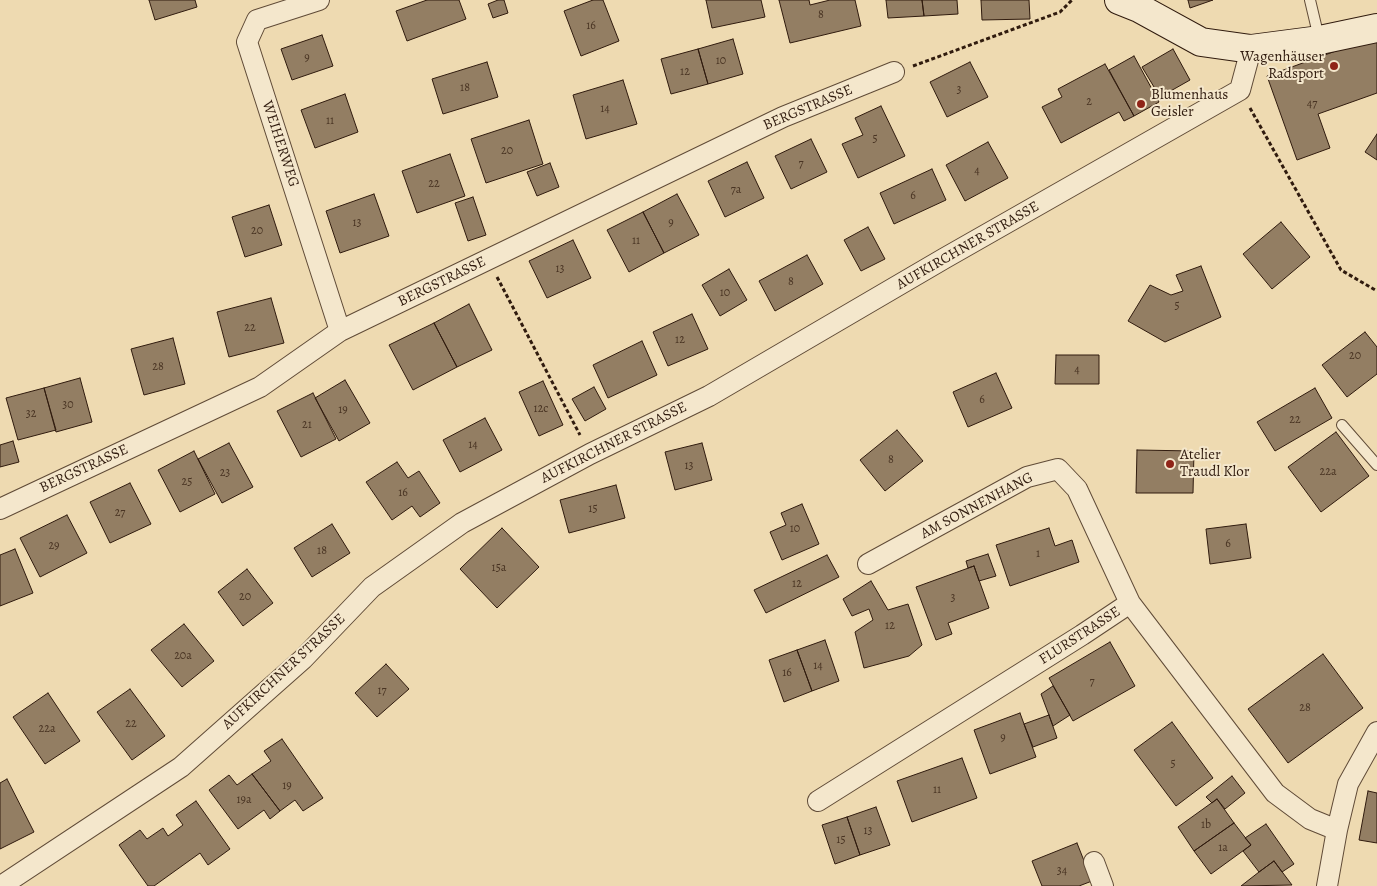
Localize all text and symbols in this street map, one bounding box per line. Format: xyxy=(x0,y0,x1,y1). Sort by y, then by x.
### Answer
house number: 8 xyxy=(818,8,824,22)
house number: 16 xyxy=(586,19,596,33)
place label: Wagenhäuser Radsport xyxy=(1240,48,1324,83)
house number: 9 xyxy=(304,51,310,65)
house number: 10 xyxy=(716,54,726,68)
marker: Wagenhäuser Radsport xyxy=(1328,60,1340,72)
house number: 12 xyxy=(680,65,690,79)
house number: 18 xyxy=(460,81,470,95)
street label: BERGSTRASSE xyxy=(760,81,856,135)
house number: 3 xyxy=(957,83,961,97)
place label: Blumenhaus Geisler xyxy=(1151,86,1228,121)
house number: 2 xyxy=(1086,95,1092,109)
house number: 47 xyxy=(1307,97,1317,111)
marker: Blumenhaus Geisler xyxy=(1135,98,1147,110)
street label: WEIHERWEG xyxy=(258,99,302,189)
house number: 14 xyxy=(600,102,610,116)
house number: 11 xyxy=(326,114,334,128)
house number: 5 xyxy=(872,132,878,146)
house number: 20 xyxy=(501,144,513,158)
house number: 7 xyxy=(798,157,804,171)
house number: 4 xyxy=(974,164,980,178)
house number: 22 xyxy=(428,177,440,191)
house number: 7a xyxy=(731,183,741,197)
house number: 6 xyxy=(910,189,916,203)
street label: AUFKIRCHNER STRASSE xyxy=(893,198,1043,294)
house number: 13 xyxy=(352,216,362,230)
house number: 9 xyxy=(668,216,674,230)
house number: 20 xyxy=(251,224,263,238)
house number: 11 xyxy=(632,234,640,248)
street label: BERGSTRASSE xyxy=(395,253,489,311)
house number: 13 xyxy=(555,262,565,276)
house number: 8 xyxy=(788,275,794,289)
house number: 10 xyxy=(720,286,730,300)
house number: 5 xyxy=(1174,299,1180,313)
house number: 22 xyxy=(244,321,256,335)
house number: 12 xyxy=(675,333,685,347)
house number: 20 xyxy=(1349,349,1361,363)
house number: 28 xyxy=(152,360,164,374)
house number: 4 xyxy=(1074,363,1080,377)
house number: 6 xyxy=(979,393,985,407)
house number: 30 xyxy=(62,398,74,412)
street label: AUFKIRCHNER STRASSE xyxy=(538,398,690,488)
house number: 12c xyxy=(534,402,548,416)
house number: 19 xyxy=(338,403,348,417)
house number: 32 xyxy=(26,407,36,421)
house number: 22 xyxy=(1289,413,1301,427)
house number: 21 xyxy=(302,418,312,432)
house number: 14 xyxy=(468,438,478,452)
street label: BERGSTRASSE xyxy=(37,441,131,497)
place label: Atelier Traudl Klor xyxy=(1180,446,1249,481)
house number: 8 xyxy=(888,453,894,467)
marker: Atelier Traudl Klor xyxy=(1164,458,1176,470)
house number: 13 xyxy=(684,459,694,473)
house number: 22a xyxy=(1320,465,1336,479)
house number: 23 xyxy=(220,466,230,480)
street label: AM SONNENHANG xyxy=(918,469,1036,543)
house number: 25 xyxy=(182,475,192,489)
house number: 16 xyxy=(398,486,408,500)
house number: 15 xyxy=(588,502,598,516)
house number: 27 xyxy=(115,506,125,520)
house number: 10 xyxy=(790,522,800,536)
house number: 6 xyxy=(1225,537,1231,551)
house number: 29 xyxy=(48,539,60,553)
house number: 18 xyxy=(317,544,327,558)
house number: 1 xyxy=(1036,547,1040,561)
house number: 15a xyxy=(492,561,506,575)
house number: 12 xyxy=(792,577,802,591)
house number: 20 xyxy=(239,590,251,604)
house number: 3 xyxy=(951,591,955,605)
street label: FLURSTRASSE xyxy=(1036,603,1124,669)
street label: AUFKIRCHNER STRASSE xyxy=(219,610,349,734)
house number: 12 xyxy=(885,619,895,633)
house number: 20a xyxy=(174,649,192,663)
house number: 14 xyxy=(813,659,823,673)
house number: 16 xyxy=(782,666,792,680)
house number: 7 xyxy=(1089,675,1095,689)
house number: 17 xyxy=(377,684,387,698)
house number: 28 xyxy=(1299,701,1311,715)
house number: 22 xyxy=(125,717,137,731)
house number: 22a xyxy=(39,722,55,736)
house number: 9 xyxy=(1000,731,1006,745)
house number: 5 xyxy=(1170,757,1176,771)
house number: 19 xyxy=(282,779,292,793)
house number: 11 xyxy=(933,783,941,797)
house number: 19a xyxy=(236,793,252,807)
house number: 1b xyxy=(1201,818,1211,832)
house number: 13 xyxy=(863,824,873,838)
house number: 15 xyxy=(836,833,846,847)
house number: 1a xyxy=(1218,841,1228,855)
house number: 34 xyxy=(1057,864,1067,878)

